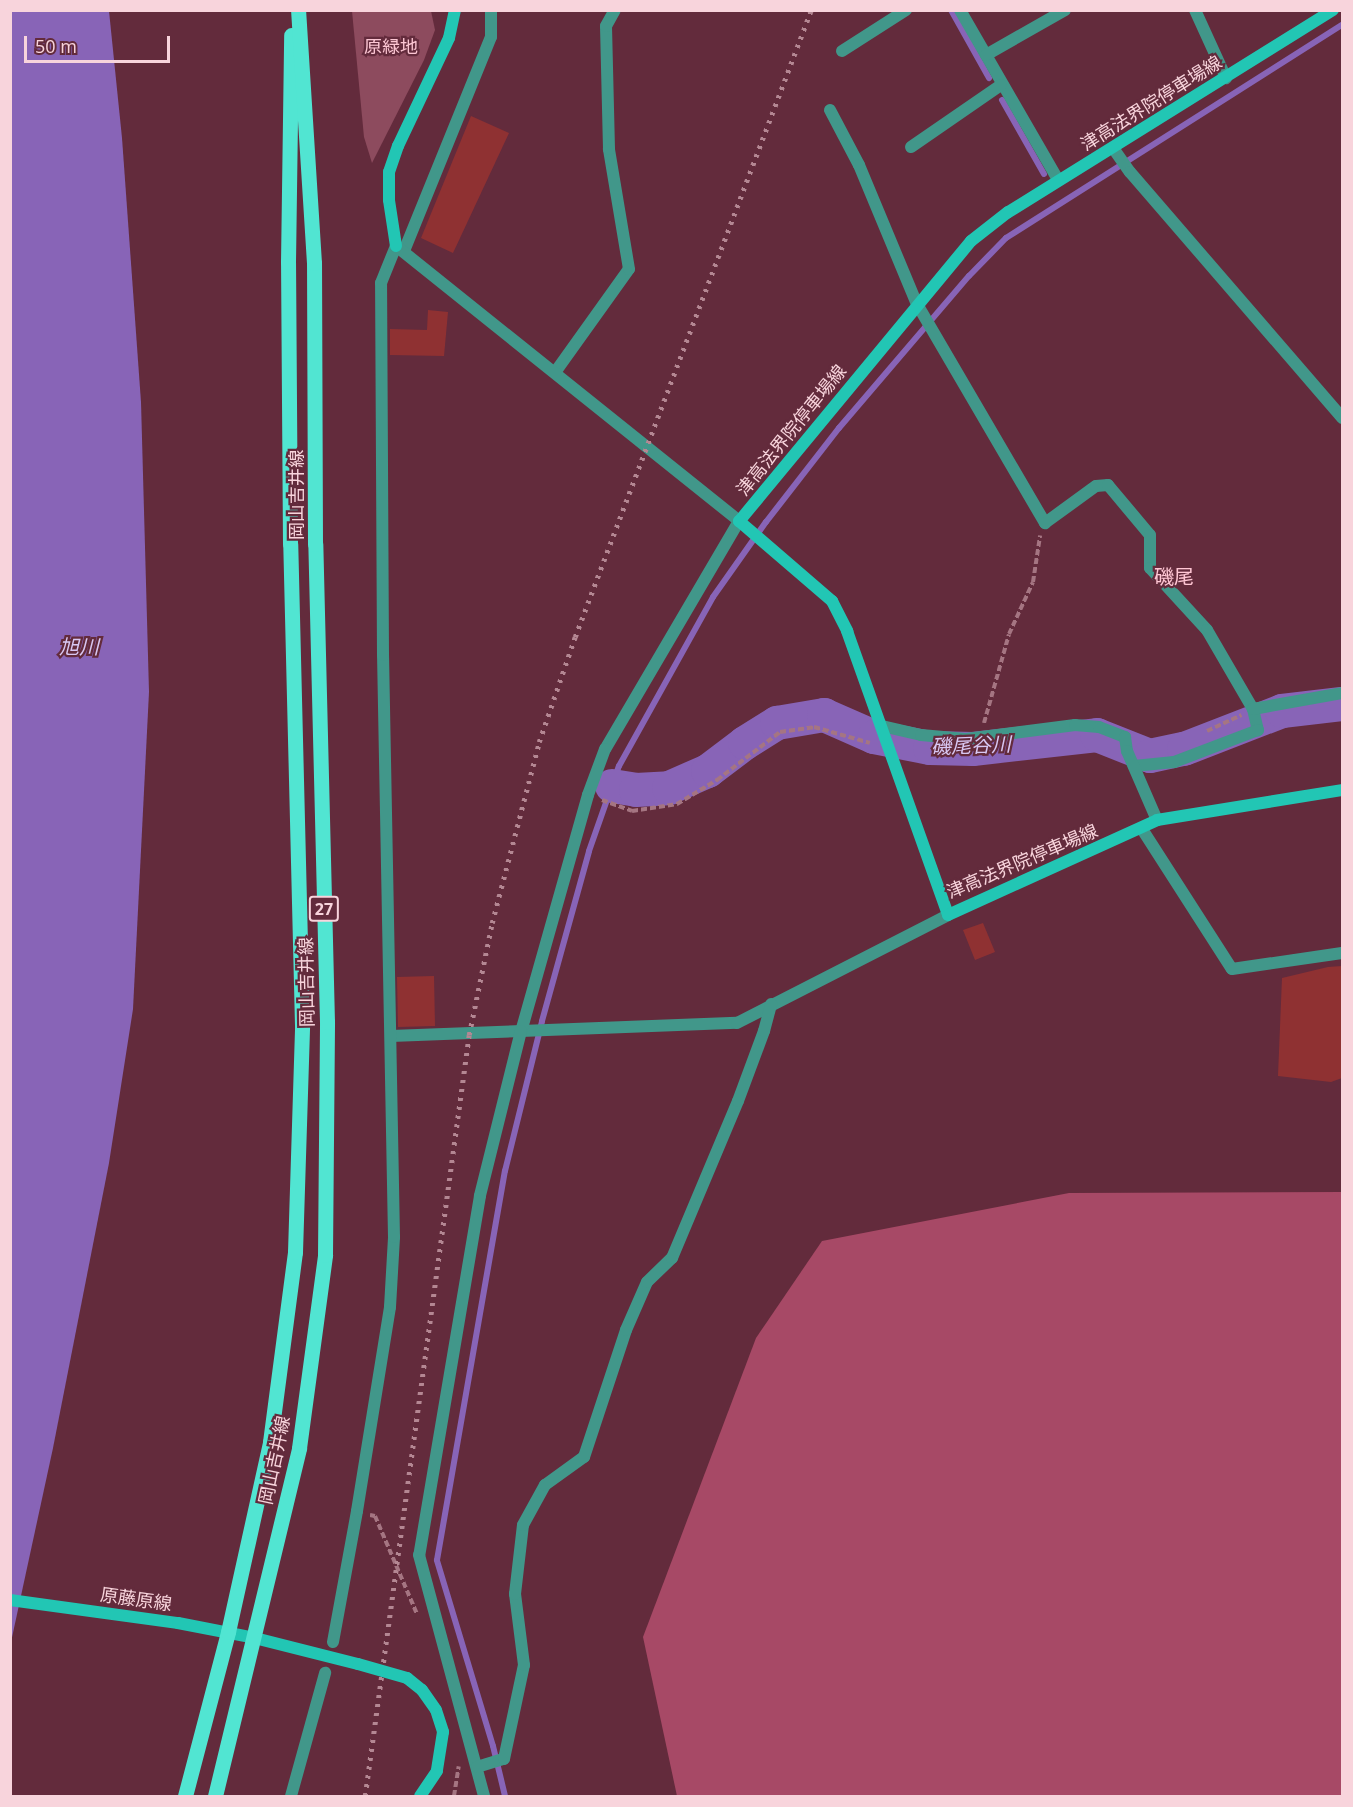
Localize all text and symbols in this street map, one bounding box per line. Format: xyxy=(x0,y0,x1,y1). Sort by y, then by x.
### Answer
scale bar xyxy=(27,24,172,62)
text: 50 m xyxy=(35,34,77,58)
park label: 原緑地 xyxy=(364,35,418,57)
street label: 津高法界院停車場線 xyxy=(1077,51,1225,155)
street label: 津高法界院停車場線 xyxy=(732,360,850,500)
street label: 岡山吉井線 xyxy=(285,450,307,540)
district label: 磯尾 xyxy=(1154,564,1194,588)
water label: 旭川 xyxy=(59,634,99,658)
water label: 磯尾谷川 xyxy=(931,732,1011,758)
street label: 津高法界院停車場線 xyxy=(943,819,1101,903)
road number: 27 xyxy=(308,896,340,922)
street label: 岡山吉井線 xyxy=(294,937,318,1027)
street label: 岡山吉井線 xyxy=(254,1414,294,1506)
street label: 原藤原線 xyxy=(99,1583,173,1615)

